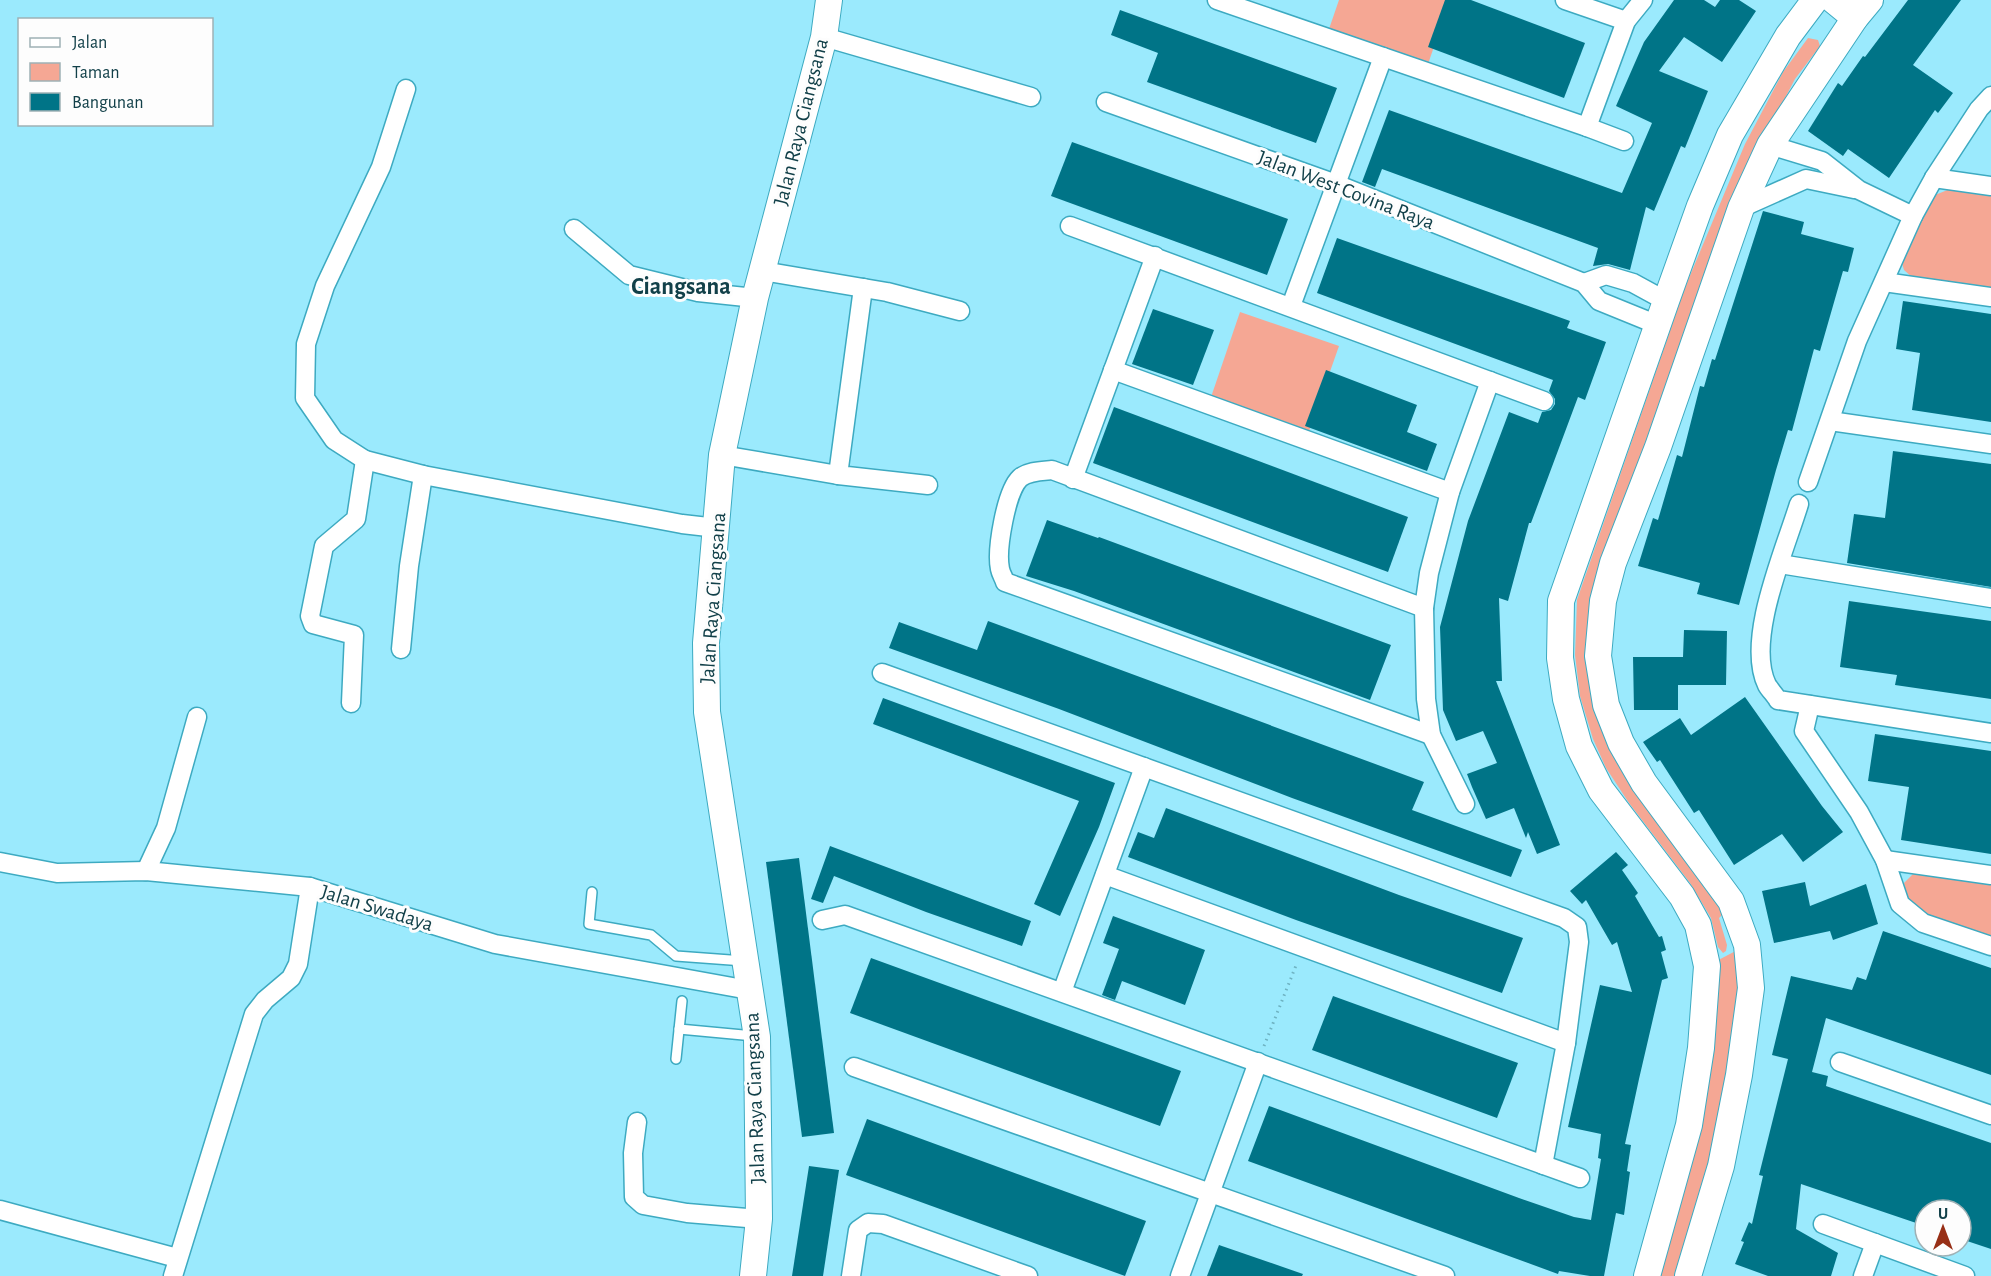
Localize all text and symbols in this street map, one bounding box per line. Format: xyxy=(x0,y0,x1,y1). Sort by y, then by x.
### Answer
legend xyxy=(18,18,213,126)
text: Jalan xyxy=(72,34,107,52)
street label: Jalan Raya Ciangsana xyxy=(770,36,832,208)
text: Taman xyxy=(72,64,120,82)
text: Bangunan xyxy=(72,94,144,112)
street label: Jalan West Covina Raya xyxy=(1255,147,1438,234)
district label: Ciangsana xyxy=(631,275,731,299)
street label: Jalan Raya Ciangsana xyxy=(697,511,729,684)
street label: Jalan Swadaya xyxy=(318,881,436,935)
street label: Jalan Raya Ciangsana xyxy=(742,1012,768,1184)
north arrow xyxy=(1913,1198,1973,1258)
text: U xyxy=(1938,1206,1948,1222)

